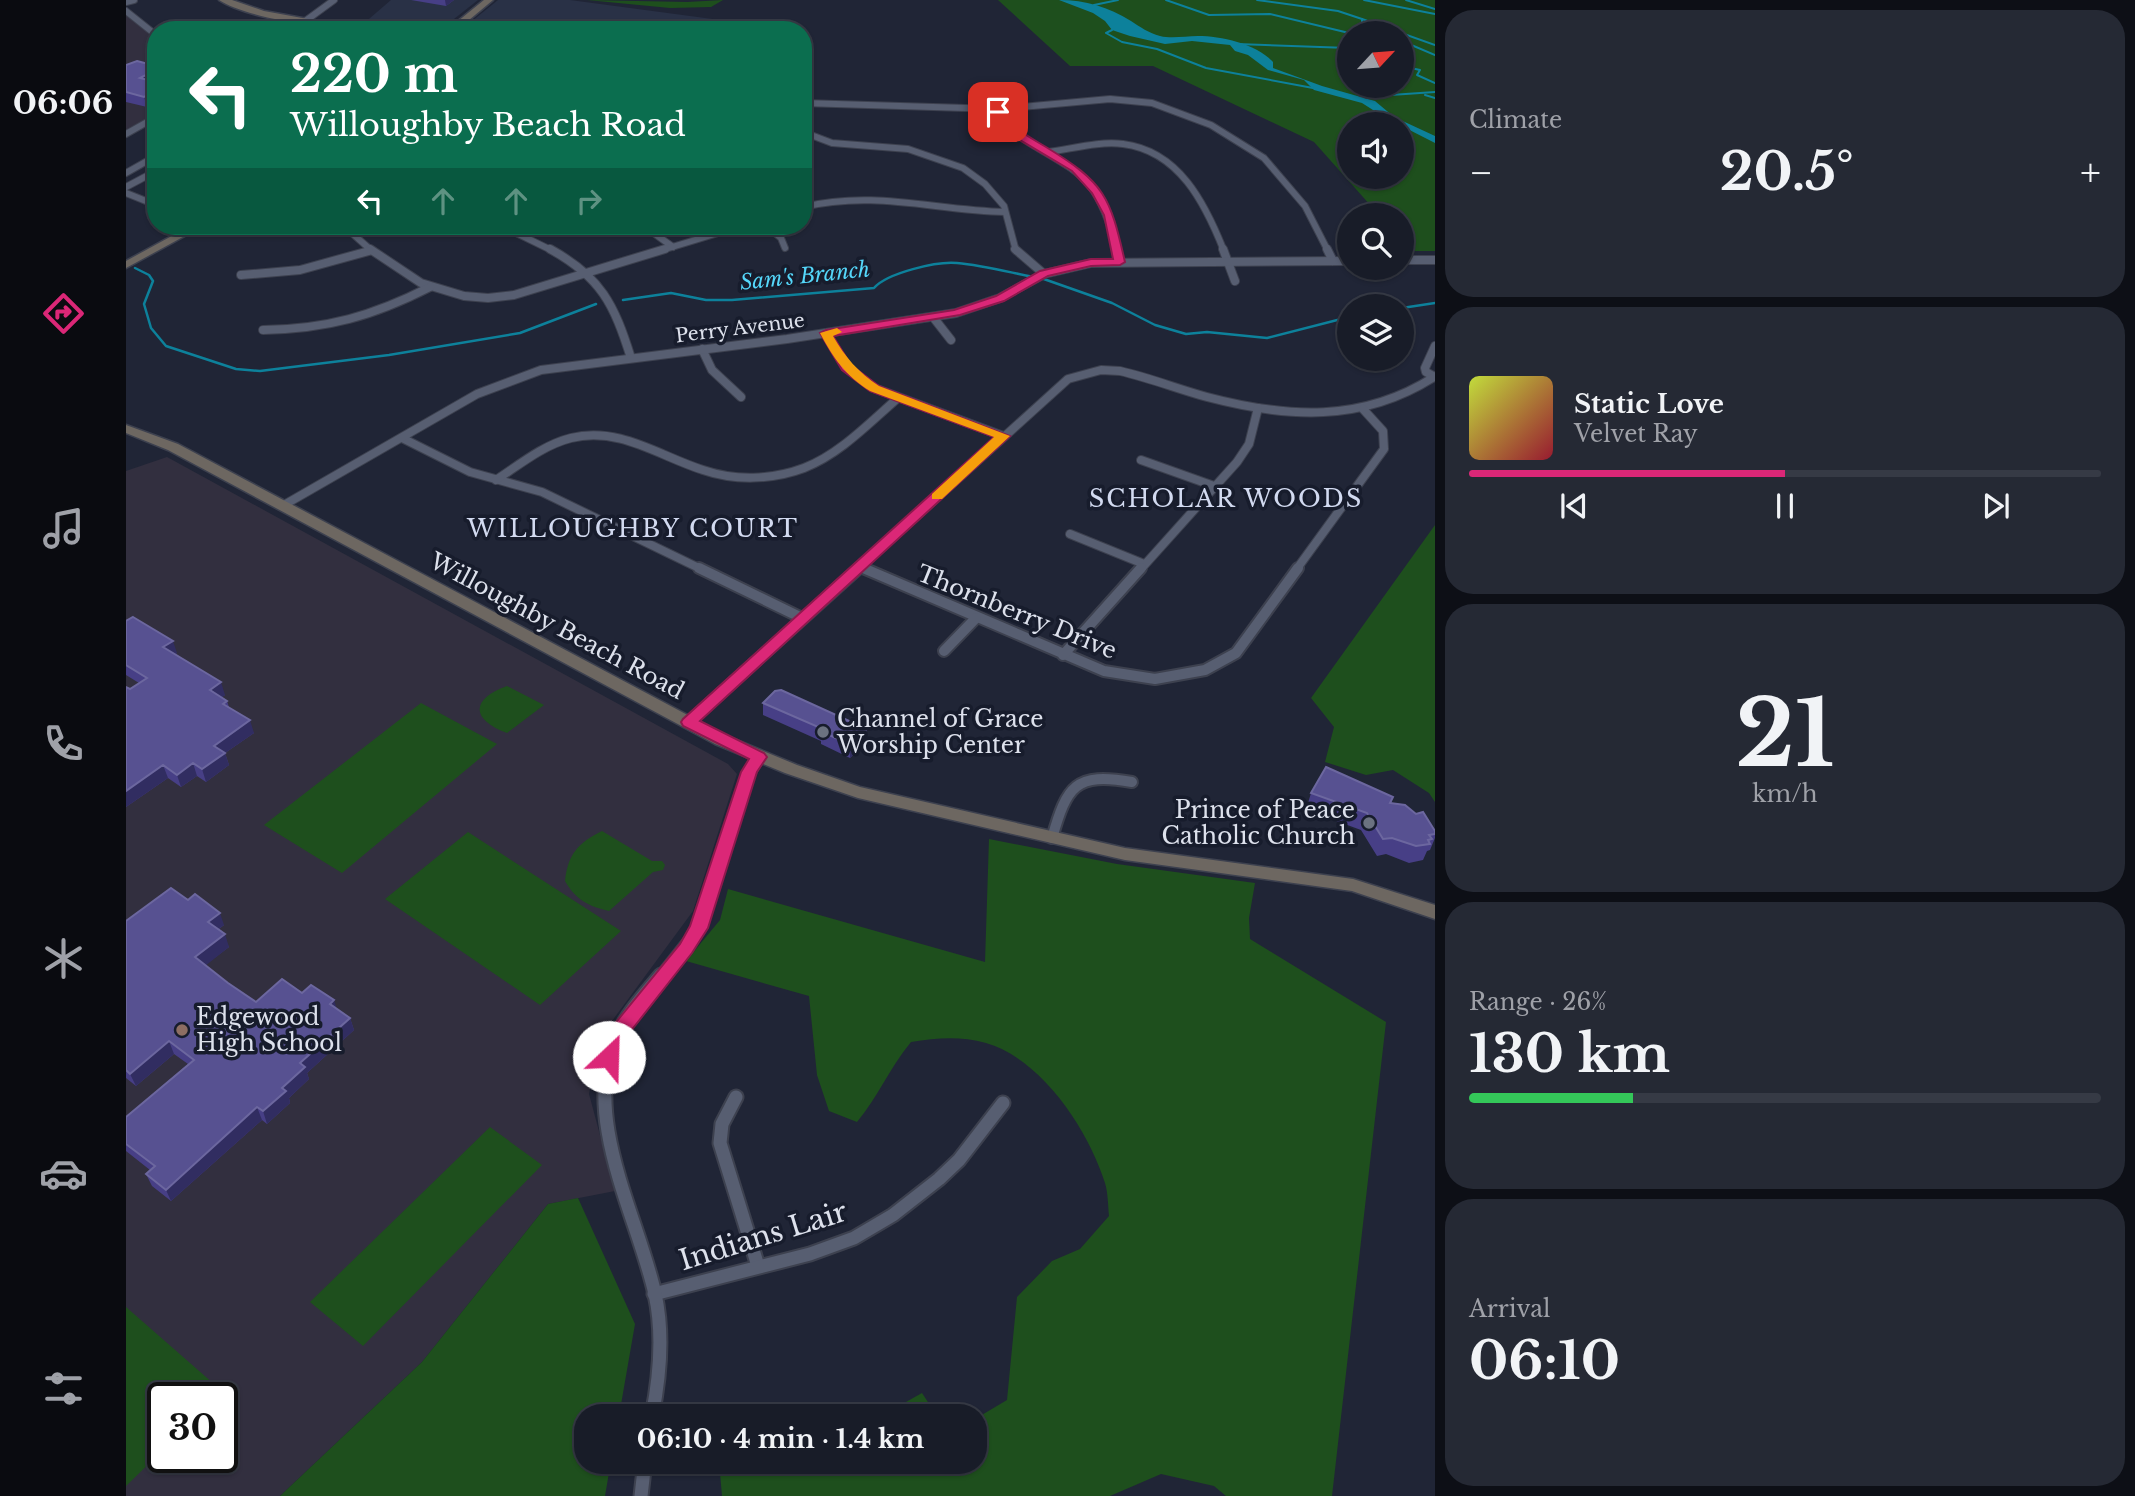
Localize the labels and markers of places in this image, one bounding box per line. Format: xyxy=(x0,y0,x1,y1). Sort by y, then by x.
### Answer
pin xyxy=(968,82,1028,142)
place label: Channel of Grace Worship Center xyxy=(836,705,1043,759)
marker: Channel of Grace Worship Center xyxy=(815,724,831,740)
place label: Prince of Peace Catholic Church xyxy=(1161,796,1355,850)
marker: Prince of Peace Catholic Church xyxy=(1361,815,1377,831)
place label: Edgewood High School xyxy=(196,1003,342,1057)
marker: Edgewood High School xyxy=(174,1022,190,1038)

